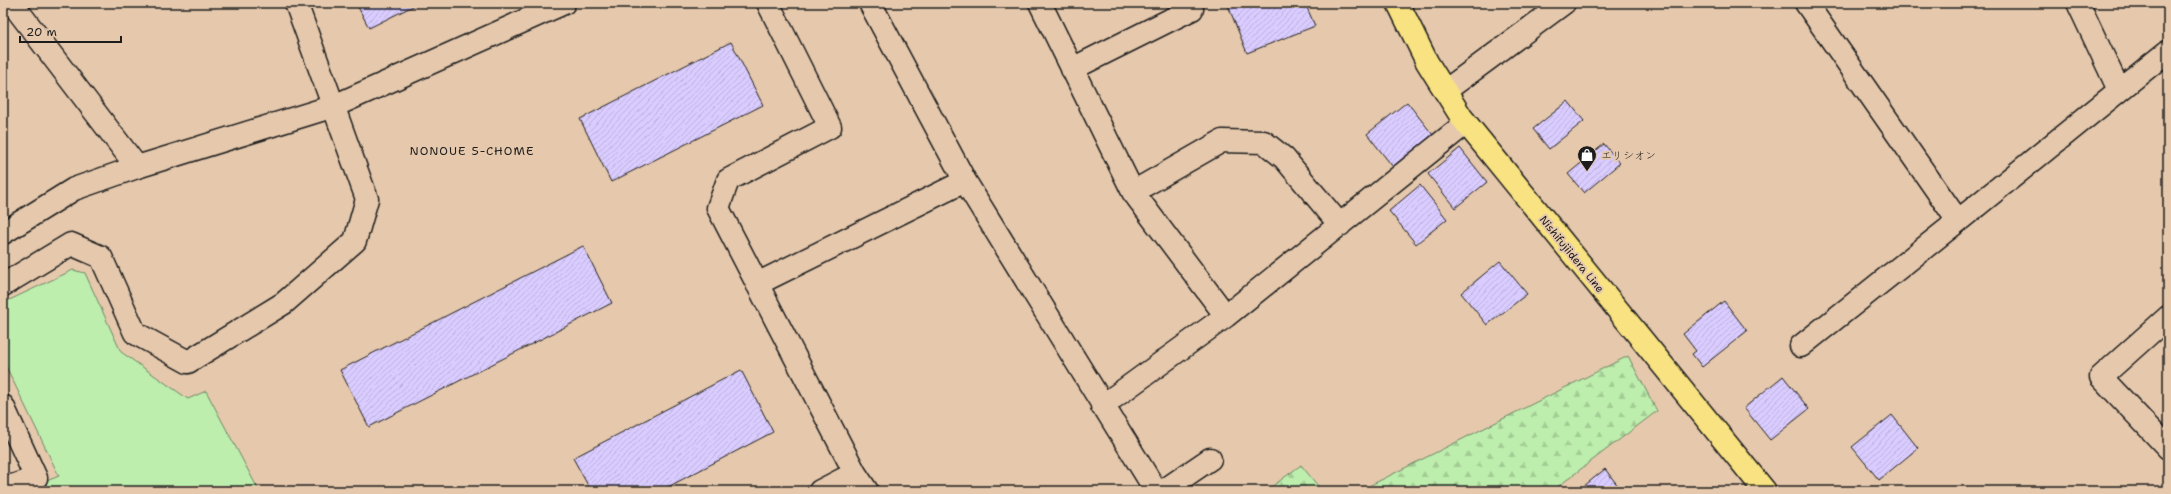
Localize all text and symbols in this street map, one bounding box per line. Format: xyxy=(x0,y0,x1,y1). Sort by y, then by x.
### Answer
scale bar xyxy=(20,18,121,44)
text: 20 m xyxy=(26,24,57,40)
district label: NONOUE 5-CHOME xyxy=(410,143,534,159)
shop icon: エリシオン xyxy=(1576,144,1598,172)
place label: エリシオン xyxy=(1601,148,1656,163)
street label: Nishifujiidera Line xyxy=(1536,213,1607,296)

